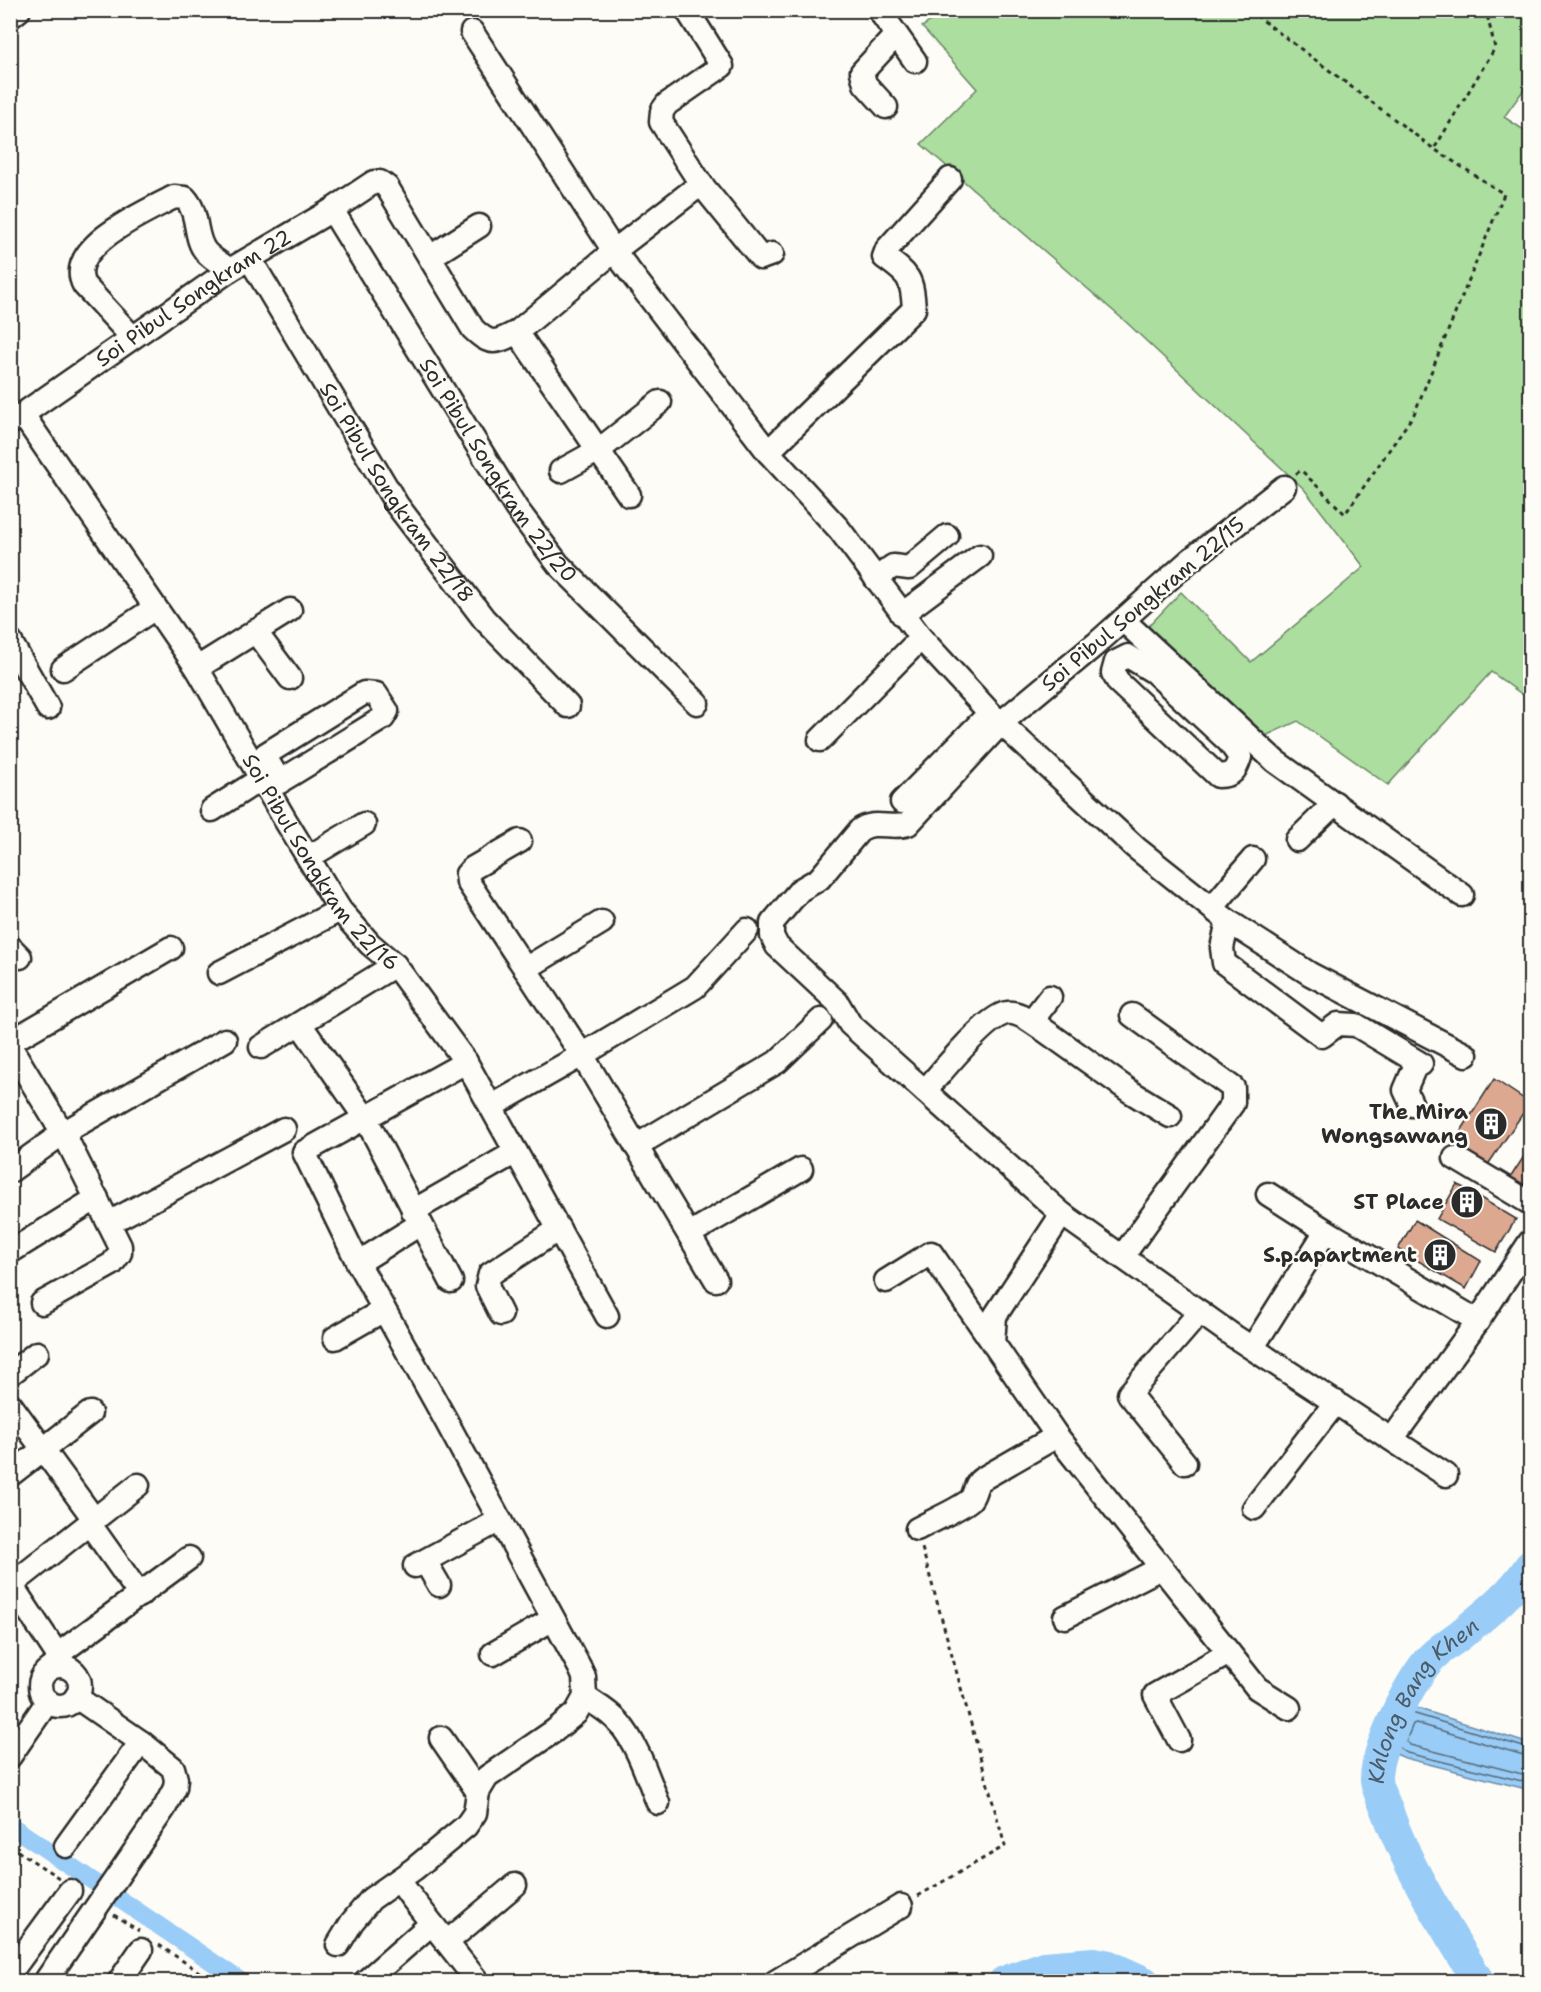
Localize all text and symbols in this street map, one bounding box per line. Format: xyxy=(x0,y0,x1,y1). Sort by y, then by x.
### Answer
street label: Soi Pibul Songkram 22 xyxy=(90,223,296,373)
street label: Soi Pibul Songkram 22/20 xyxy=(413,353,583,589)
street label: Soi Pibul Songkram 22/18 xyxy=(313,377,481,608)
street label: Soi Pibul Songkram 22/15 xyxy=(1035,510,1251,698)
street label: Soi Pibul Songkram 22/16 xyxy=(236,749,405,977)
place label: The Mira Wongsawang xyxy=(1321,1098,1469,1150)
building icon: The Mira Wongsawang xyxy=(1473,1106,1509,1142)
building icon: ST Place xyxy=(1449,1184,1485,1220)
place label: ST Place xyxy=(1353,1188,1444,1216)
building icon: S.p.apartment xyxy=(1422,1237,1458,1273)
place label: S.p.apartment xyxy=(1263,1241,1417,1269)
water label: Khlong Bang Khen xyxy=(1361,1611,1485,1785)

